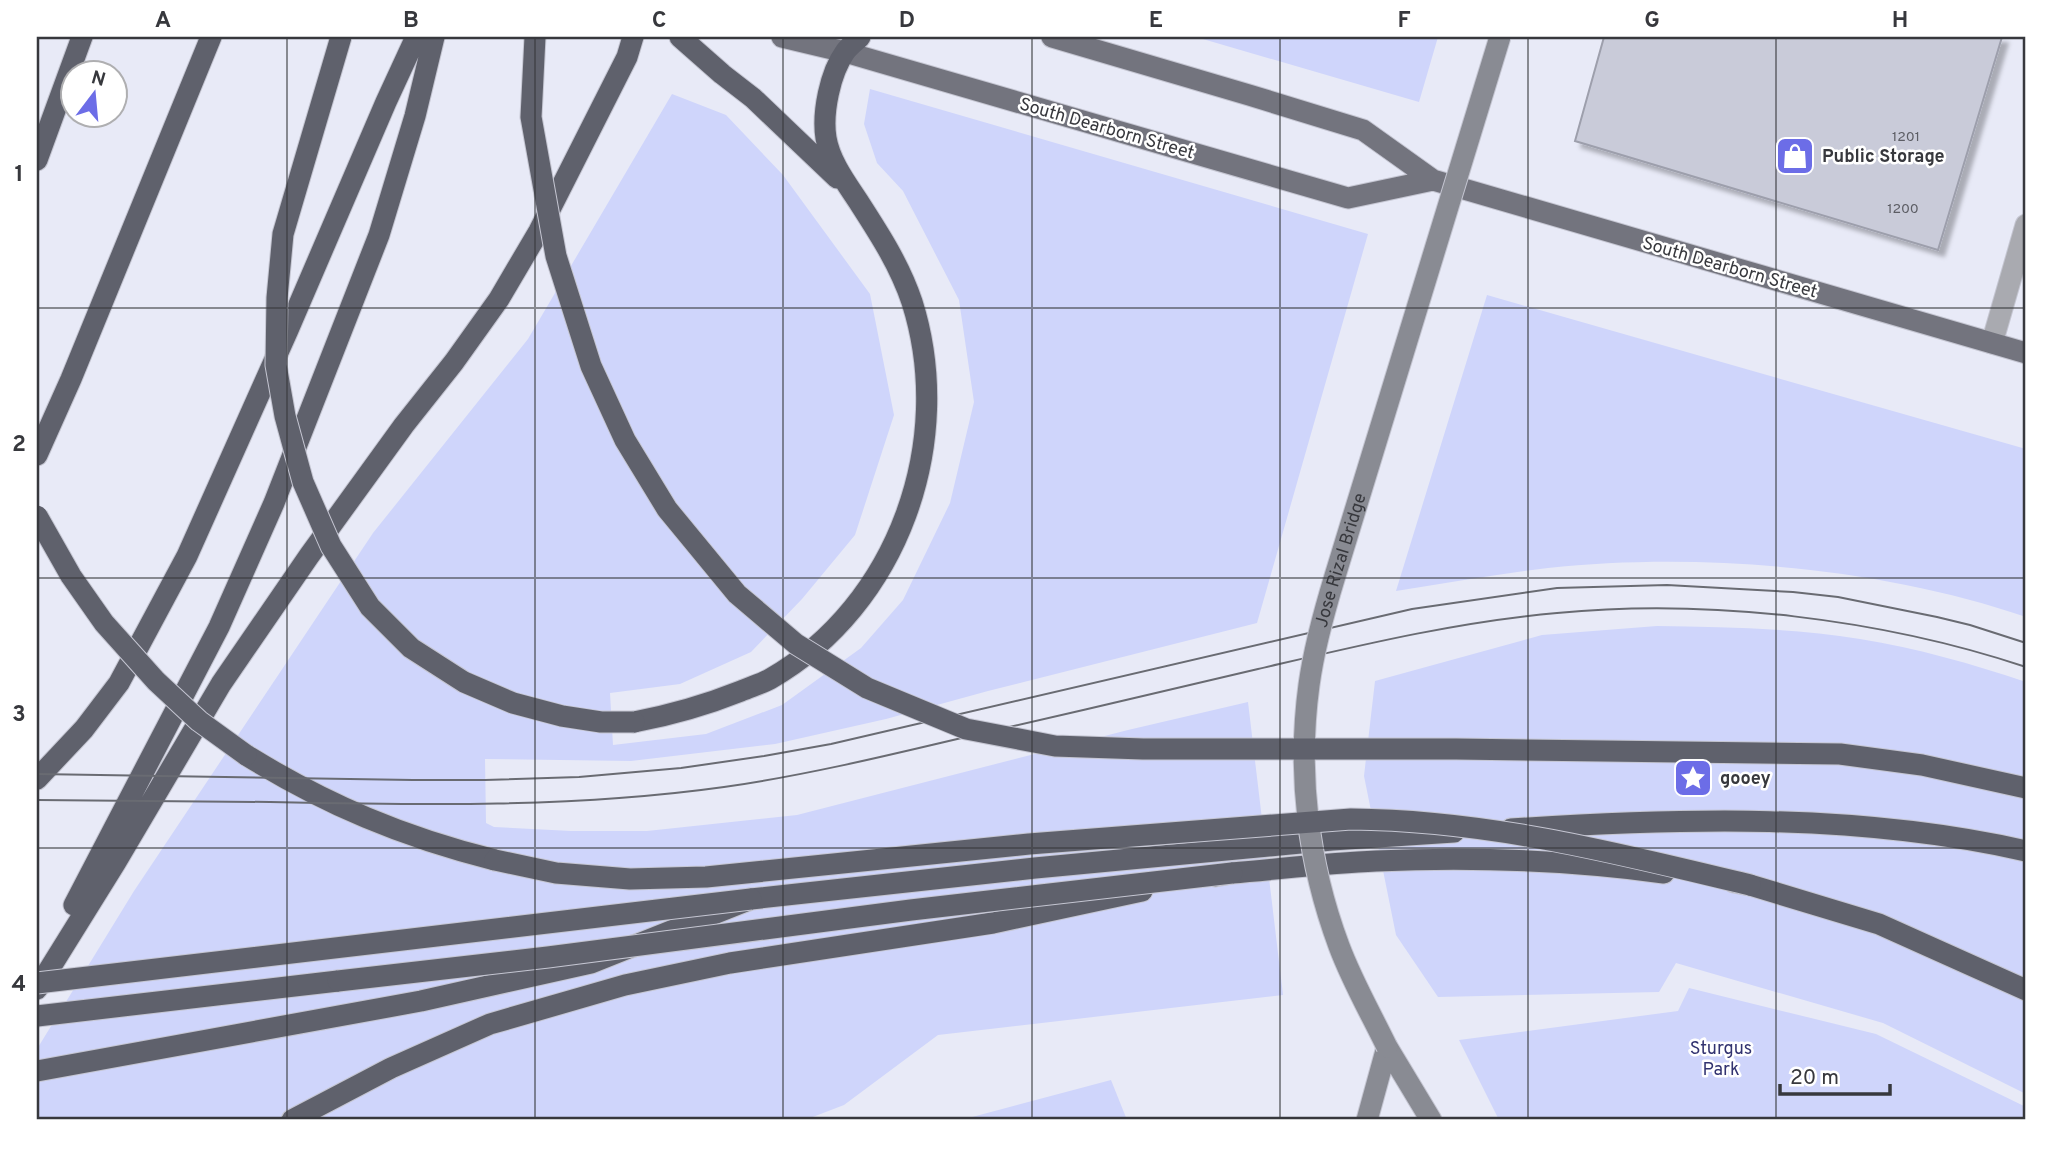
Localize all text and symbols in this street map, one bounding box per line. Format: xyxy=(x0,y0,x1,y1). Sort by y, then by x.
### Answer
text: A xyxy=(155,7,171,36)
text: B xyxy=(403,7,419,36)
text: C xyxy=(652,7,666,36)
text: D xyxy=(899,7,915,36)
text: E xyxy=(1149,7,1163,36)
text: F xyxy=(1397,7,1411,36)
text: G xyxy=(1644,7,1660,36)
text: H xyxy=(1892,7,1908,36)
north arrow xyxy=(60,60,130,130)
text: N xyxy=(88,66,108,93)
street label: South Dearborn Street xyxy=(1016,93,1197,165)
house number: 1201 xyxy=(1892,129,1920,146)
shop icon: Public Storage xyxy=(1774,135,1816,177)
place label: Public Storage xyxy=(1822,146,1945,169)
text: 1 xyxy=(14,161,24,190)
house number: 1200 xyxy=(1887,201,1919,218)
street label: South Dearborn Street xyxy=(1639,232,1820,304)
text: 2 xyxy=(12,431,26,460)
street label: Jose Rizal Bridge xyxy=(1311,491,1373,630)
text: 3 xyxy=(12,701,26,730)
place icon: gooey xyxy=(1672,757,1714,799)
place label: gooey xyxy=(1720,768,1771,791)
text: 4 xyxy=(12,971,26,1000)
park label: Sturgus Park xyxy=(1690,1038,1752,1082)
scale bar xyxy=(1780,1052,1890,1096)
text: 20 m xyxy=(1790,1065,1839,1092)

